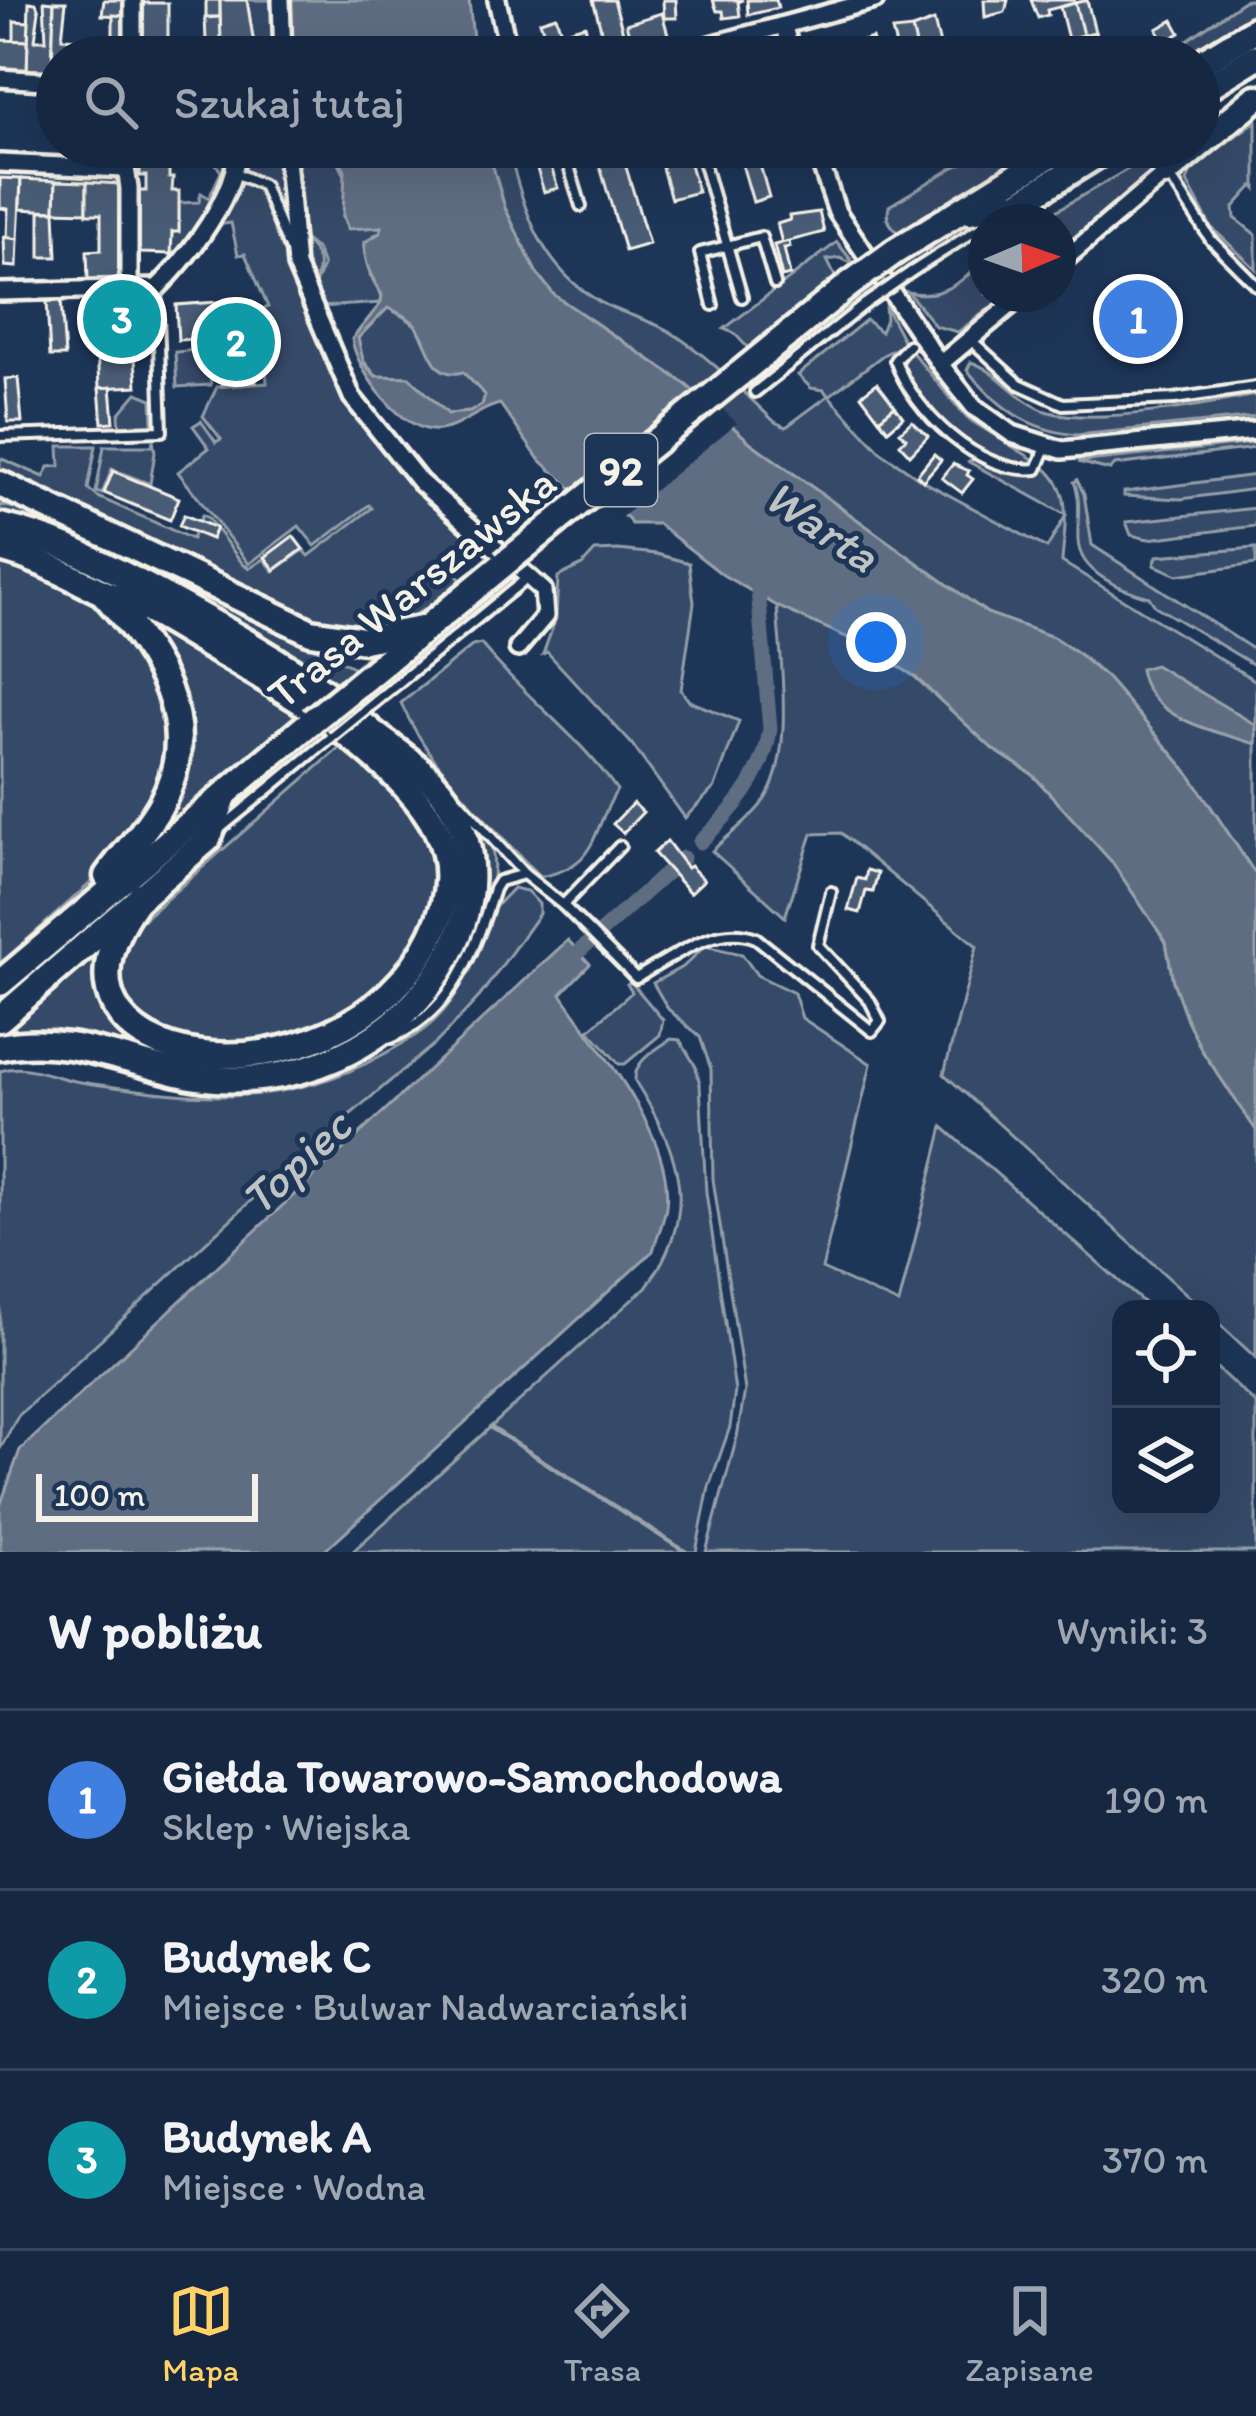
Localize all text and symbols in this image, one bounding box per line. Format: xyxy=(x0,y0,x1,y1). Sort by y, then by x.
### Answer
search box xyxy=(36,36,1220,168)
icon: search xyxy=(78,69,144,135)
text: Szukaj tutaj xyxy=(174,75,405,129)
north arrow xyxy=(968,204,1076,312)
pin: 3 xyxy=(83,274,161,364)
pin: 1 xyxy=(1099,274,1177,364)
pin: 2 xyxy=(197,297,275,387)
road number: 92 xyxy=(585,434,657,506)
street label: Trasa Warszawska xyxy=(256,454,566,720)
water label: Warta xyxy=(754,466,891,585)
your location xyxy=(846,612,906,672)
water label: Topiec xyxy=(228,1095,364,1227)
map controls xyxy=(1112,1300,1220,1516)
button: locate xyxy=(1112,1300,1220,1408)
button: layers xyxy=(1112,1408,1220,1516)
scale bar xyxy=(36,1468,258,1521)
text: 100 m xyxy=(54,1475,145,1514)
text: W pobliżu xyxy=(48,1600,262,1661)
text: Wyniki: 3 xyxy=(1056,1607,1208,1654)
text: Giełda Towarowo-Samochodowa xyxy=(162,1749,782,1803)
text: 1 xyxy=(78,1776,96,1823)
text: 190 m xyxy=(1104,1776,1208,1823)
text: Sklep · Wiejska xyxy=(162,1803,411,1850)
text: Budynek C xyxy=(162,1929,371,1983)
text: 2 xyxy=(77,1956,97,2003)
text: 320 m xyxy=(1101,1956,1208,2003)
text: Miejsce · Bulwar Nadwarciański xyxy=(162,1983,688,2030)
text: Budynek A xyxy=(162,2109,371,2163)
text: 3 xyxy=(76,2136,98,2183)
text: 370 m xyxy=(1102,2136,1208,2183)
text: Miejsce · Wodna xyxy=(162,2163,426,2210)
tab: Mapa xyxy=(162,2278,239,2389)
tab: Trasa xyxy=(564,2278,641,2389)
tab: Zapisane xyxy=(966,2278,1094,2389)

